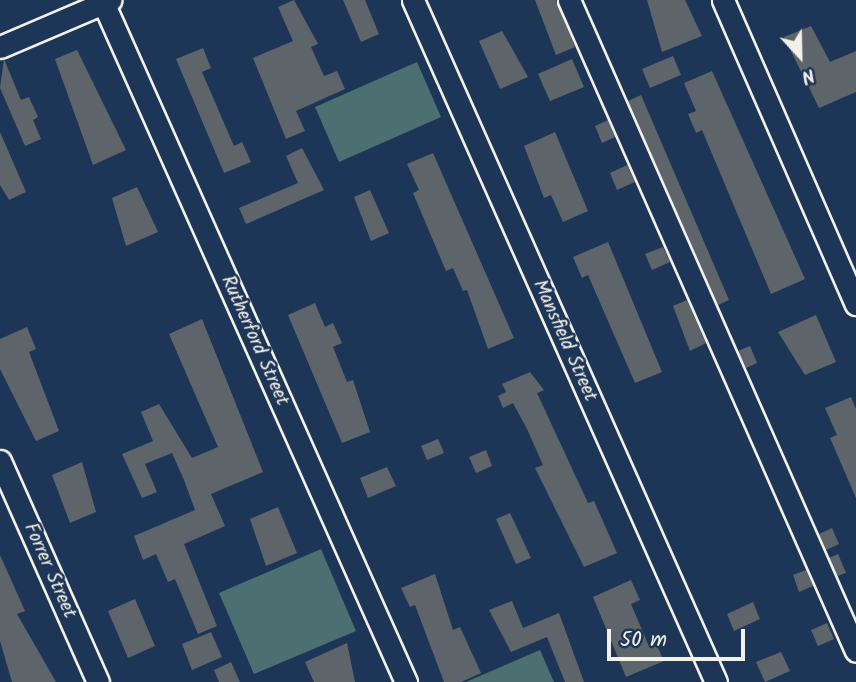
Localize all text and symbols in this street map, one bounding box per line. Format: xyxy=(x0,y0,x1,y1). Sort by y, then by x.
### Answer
north arrow xyxy=(765,21,835,91)
text: N xyxy=(797,59,819,92)
street label: Rutherford Street xyxy=(215,272,293,410)
street label: Mansfield Street xyxy=(527,277,601,405)
street label: Forrer Street xyxy=(18,520,80,622)
scale bar xyxy=(611,616,749,660)
text: 50 m xyxy=(620,624,667,657)

